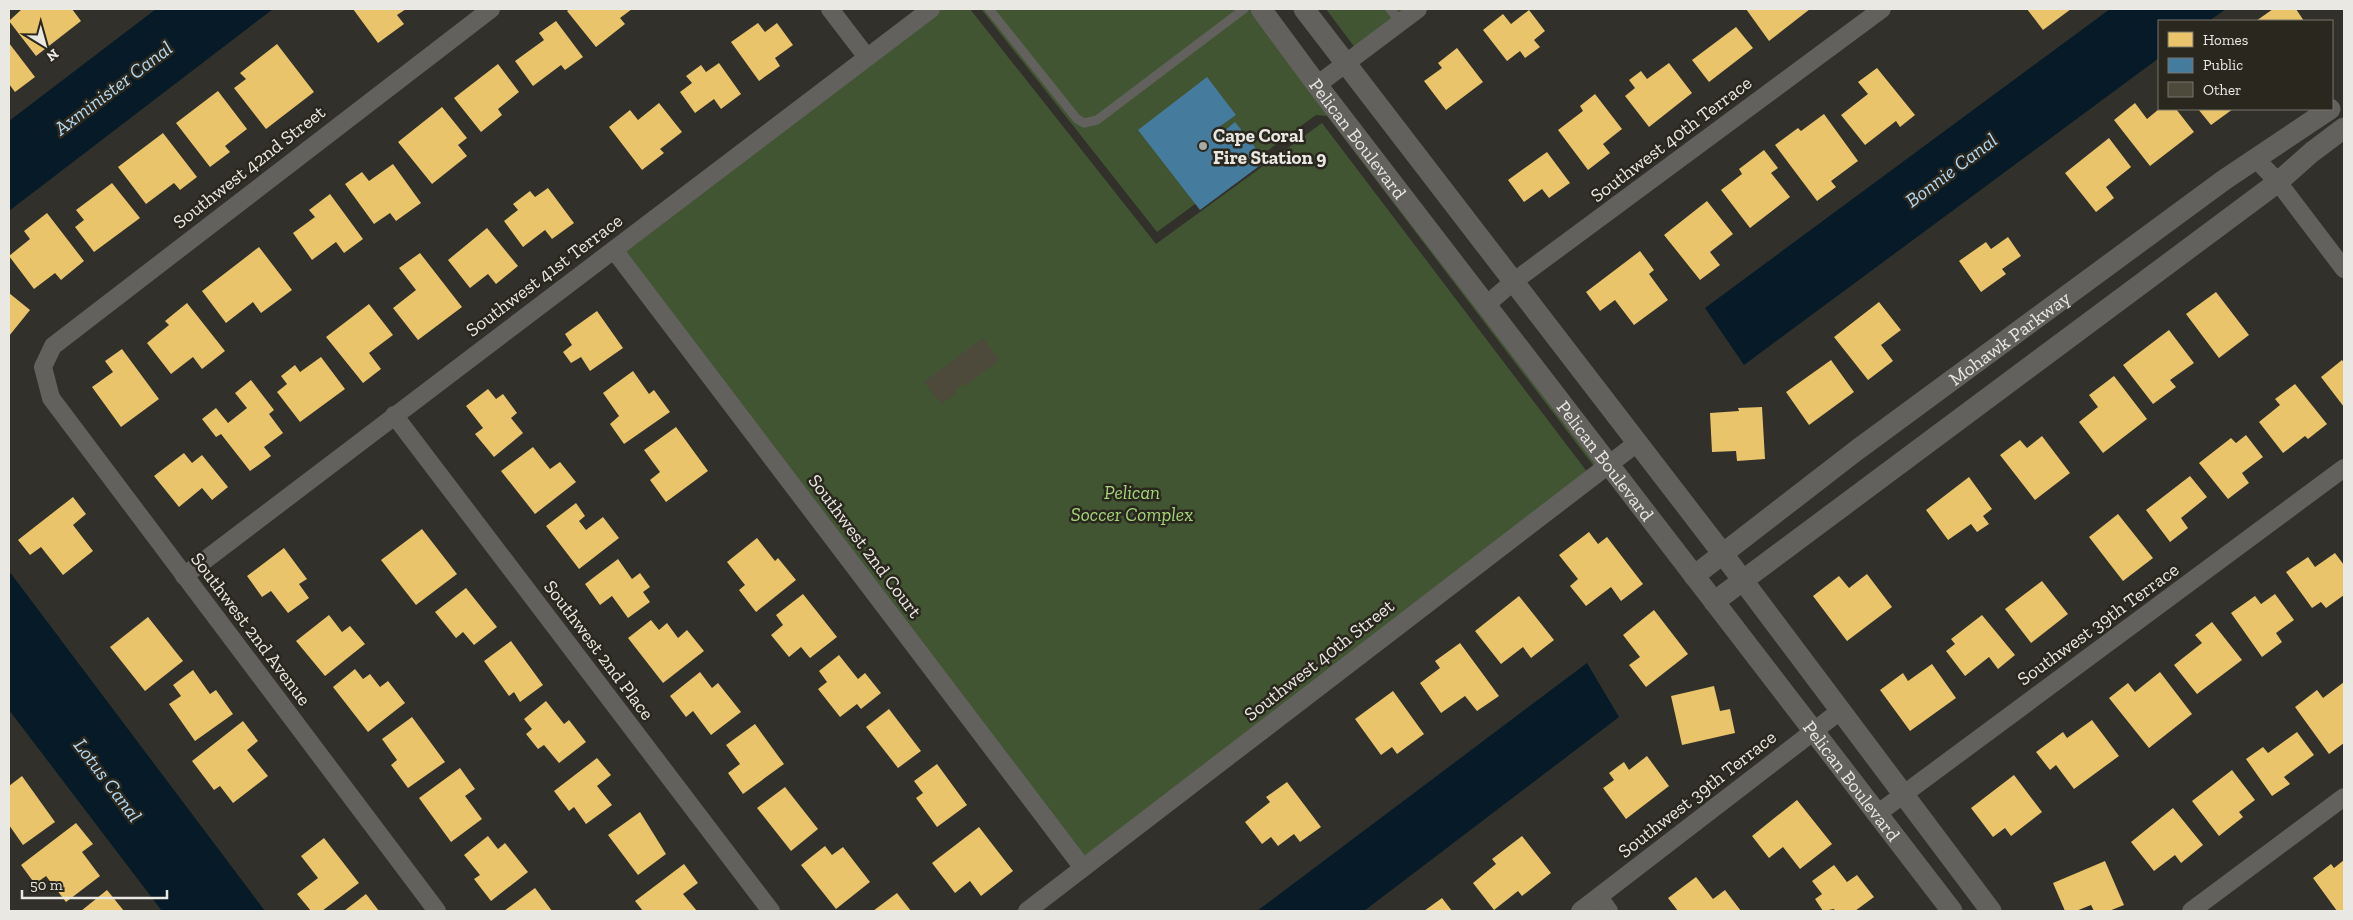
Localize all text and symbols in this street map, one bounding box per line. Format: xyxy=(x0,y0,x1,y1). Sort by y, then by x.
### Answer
north arrow xyxy=(20,20,70,70)
legend xyxy=(2158,20,2333,110)
text: Homes xyxy=(2203,31,2248,49)
water label: Axminister Canal xyxy=(48,36,177,141)
text: N xyxy=(43,45,62,65)
text: Public xyxy=(2203,56,2243,74)
street label: Southwest 40th Terrace xyxy=(1586,71,1756,207)
street label: Pelican Boulevard xyxy=(1305,74,1412,204)
text: Other xyxy=(2203,81,2241,99)
street label: Southwest 42nd Street xyxy=(168,101,330,233)
place label: Cape Coral Fire Station 9 xyxy=(1213,124,1327,169)
water label: Bonnie Canal xyxy=(1900,128,2002,212)
marker: Cape Coral Fire Station 9 xyxy=(1197,140,1209,152)
street label: Southwest 41st Terrace xyxy=(461,209,627,341)
street label: Mohawk Parkway xyxy=(1944,286,2075,390)
street label: Pelican Boulevard xyxy=(1552,396,1660,526)
street label: Southwest 2nd Court xyxy=(803,470,927,622)
park label: Pelican Soccer Complex xyxy=(1071,481,1193,526)
street label: Southwest 2nd Avenue xyxy=(186,548,316,710)
street label: Southwest 39th Terrace xyxy=(2013,558,2183,690)
street label: Southwest 2nd Place xyxy=(539,576,659,724)
street label: Southwest 40th Street xyxy=(1239,594,1399,726)
street label: Pelican Boulevard xyxy=(1798,716,1906,846)
street label: Southwest 39th Terrace xyxy=(1613,725,1781,863)
water label: Lotus Canal xyxy=(69,734,147,826)
scale bar xyxy=(22,868,168,900)
text: 50 m xyxy=(30,876,63,894)

